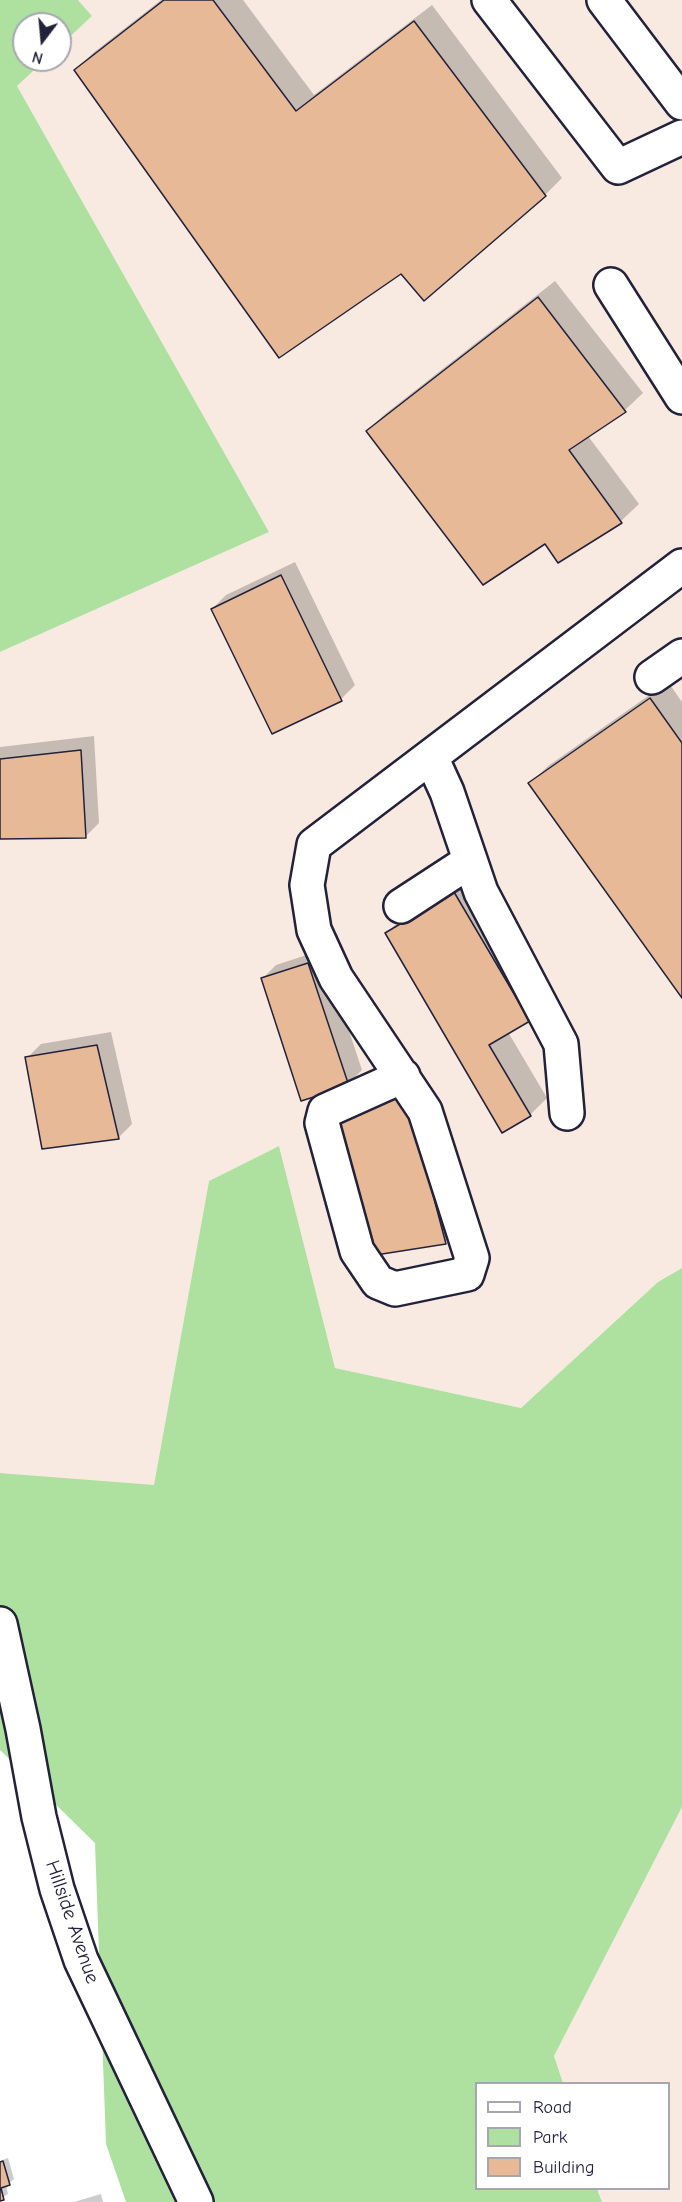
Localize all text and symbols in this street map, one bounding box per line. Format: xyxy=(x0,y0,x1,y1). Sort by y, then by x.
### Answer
north arrow xyxy=(12,12,72,72)
text: N xyxy=(30,47,45,67)
street label: Hillside Avenue xyxy=(40,1857,104,1987)
legend xyxy=(475,2082,670,2190)
text: Road xyxy=(533,2097,572,2118)
text: Park xyxy=(533,2127,567,2148)
text: Building xyxy=(533,2157,595,2178)

